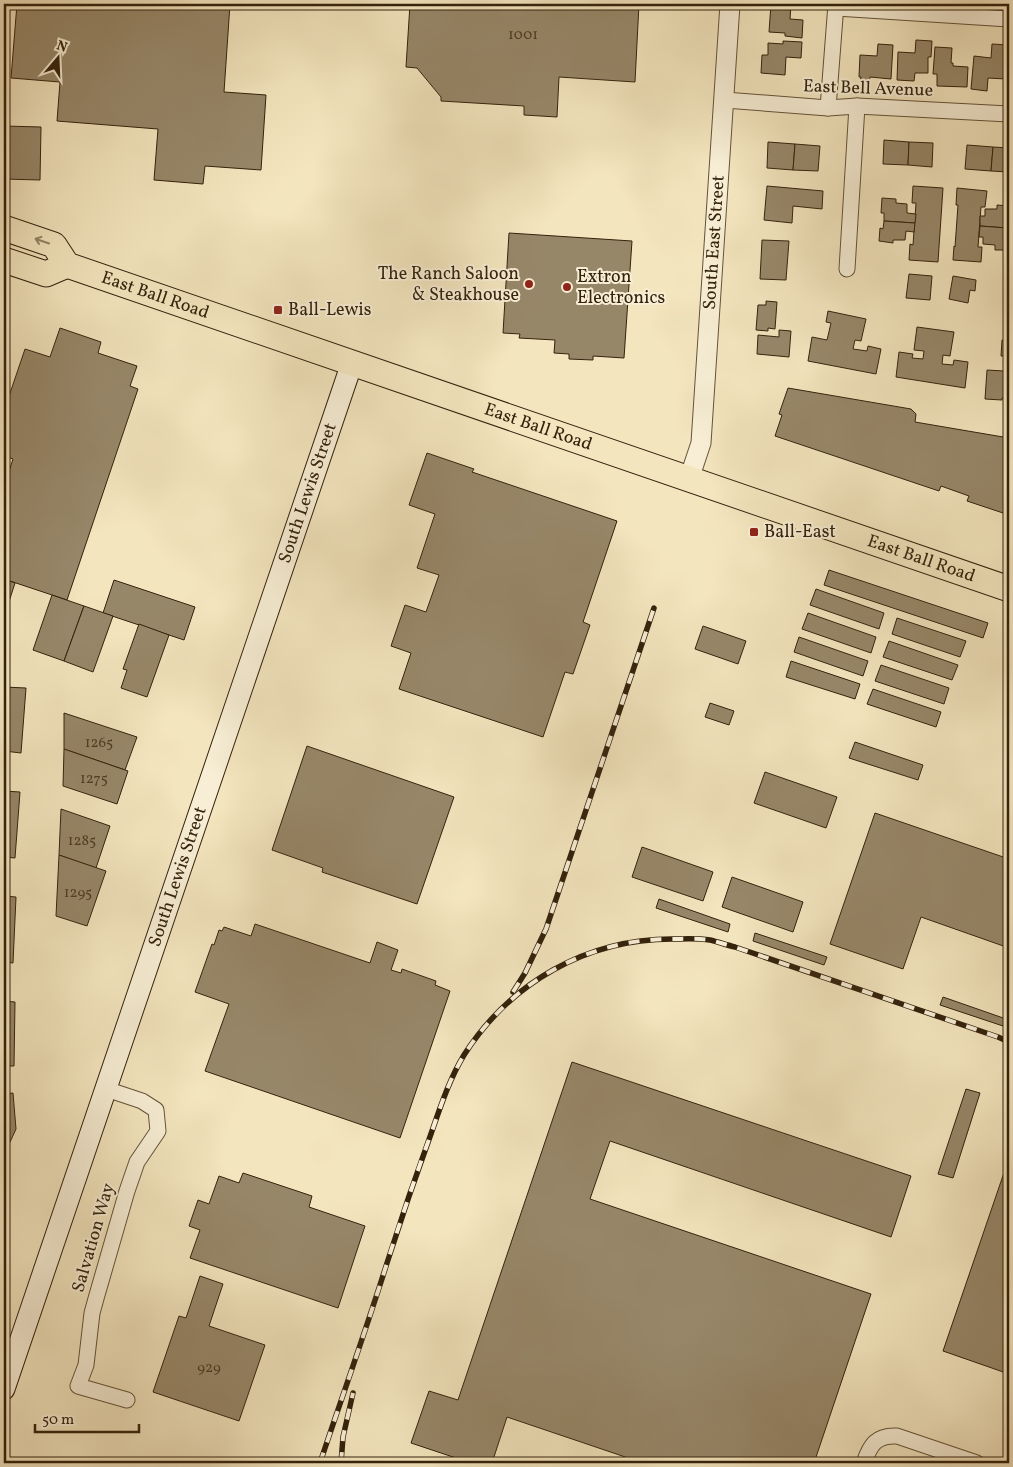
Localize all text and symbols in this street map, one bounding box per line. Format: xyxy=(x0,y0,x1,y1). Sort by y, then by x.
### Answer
house number: 1001 xyxy=(508,25,538,46)
north arrow xyxy=(32,32,82,82)
text: N xyxy=(54,36,70,58)
street label: East Bell Avenue xyxy=(802,74,934,104)
street label: South East Street xyxy=(697,174,731,311)
one-way arrow xyxy=(35,236,51,245)
place label: The Ranch Saloon & Steakhouse xyxy=(378,262,519,308)
street label: East Ball Road xyxy=(98,265,213,326)
place label: Extron Electronics xyxy=(577,265,665,311)
marker: The Ranch Saloon & Steakhouse xyxy=(523,278,535,290)
marker: Extron Electronics xyxy=(561,281,573,293)
place label: Ball-Lewis xyxy=(288,298,371,323)
marker: Ball-Lewis xyxy=(272,304,284,316)
street label: East Ball Road xyxy=(481,397,596,457)
street label: South Lewis Street xyxy=(272,420,343,567)
place label: Ball-East xyxy=(764,520,836,545)
marker: Ball-East xyxy=(748,526,760,538)
street label: East Ball Road xyxy=(864,529,979,589)
house number: 1265 xyxy=(85,733,113,754)
house number: 1275 xyxy=(80,769,108,790)
street label: South Lewis Street xyxy=(142,803,213,950)
house number: 1285 xyxy=(68,831,96,852)
house number: 1295 xyxy=(64,883,92,904)
street label: Salvation Way xyxy=(66,1180,122,1296)
house number: 929 xyxy=(197,1358,221,1379)
scale bar xyxy=(35,1402,139,1434)
text: 50 m xyxy=(42,1410,74,1431)

